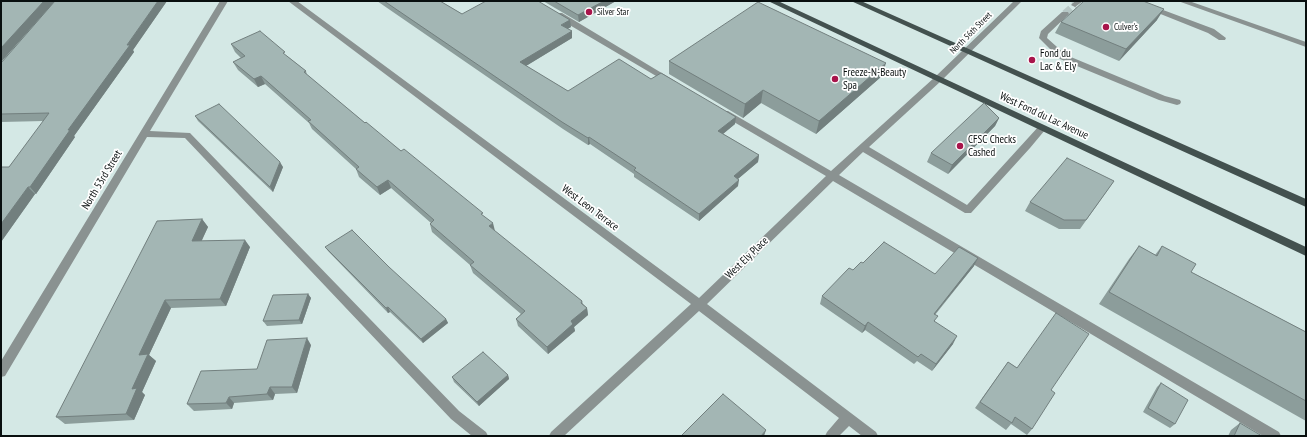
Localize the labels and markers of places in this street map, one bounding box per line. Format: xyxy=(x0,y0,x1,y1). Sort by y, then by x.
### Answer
marker: Silver Star xyxy=(584,7,594,17)
place label: Silver Star xyxy=(597,7,629,17)
marker: Culver's xyxy=(1101,22,1111,32)
place label: Culver's xyxy=(1114,22,1138,32)
place label: Fond du Lac & Ely xyxy=(1040,47,1076,73)
marker: Fond du Lac & Ely xyxy=(1027,55,1037,65)
place label: Freeze-N-Beauty Spa xyxy=(843,66,906,92)
marker: Freeze-N-Beauty Spa xyxy=(830,74,840,84)
place label: CFSC Checks Cashed xyxy=(968,133,1016,159)
marker: CFSC Checks Cashed xyxy=(955,141,965,151)

